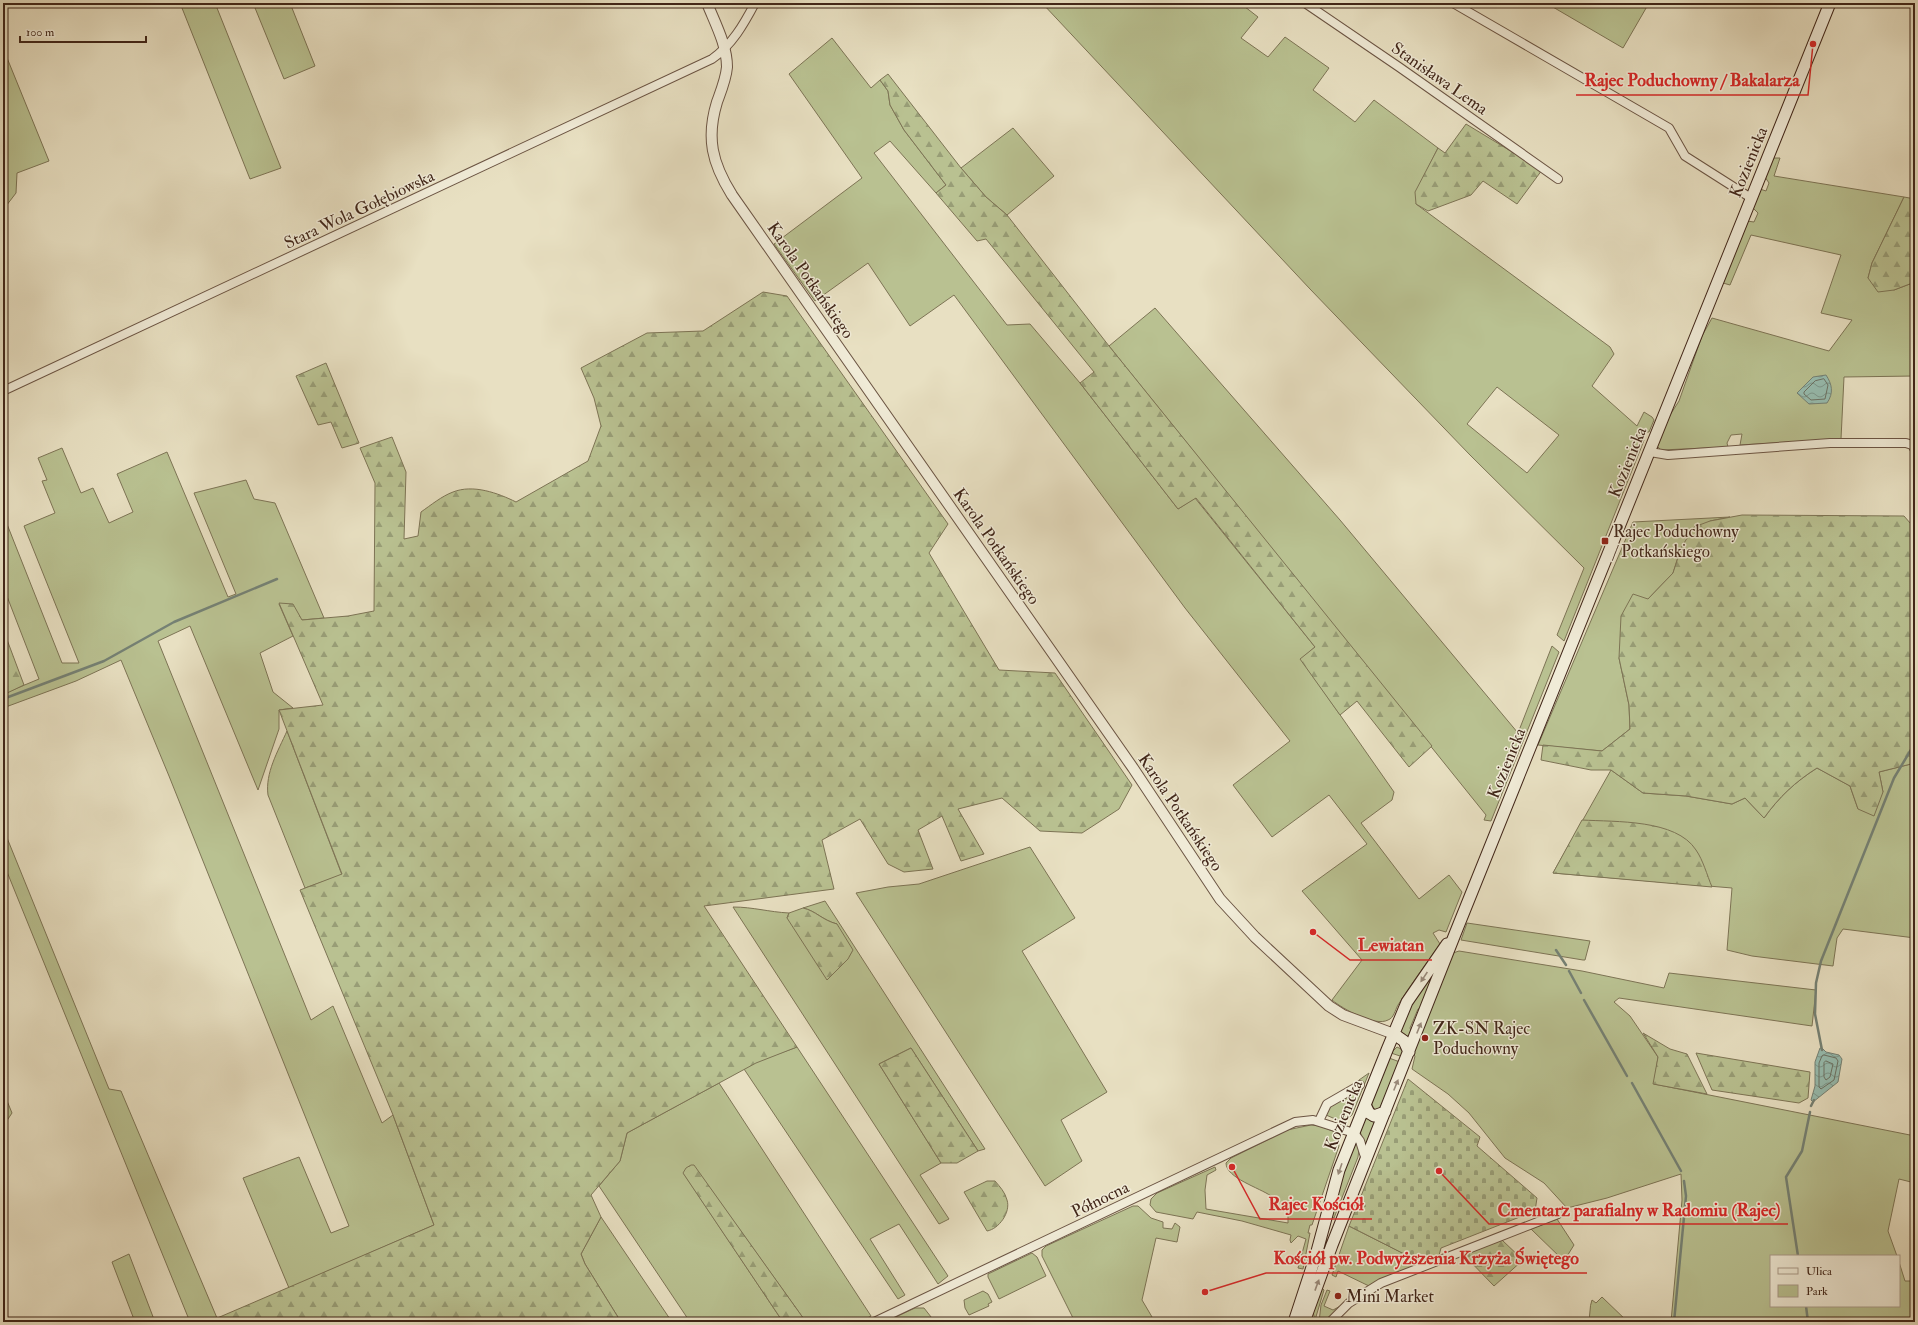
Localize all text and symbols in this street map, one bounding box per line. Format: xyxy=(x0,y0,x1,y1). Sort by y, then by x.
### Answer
scale bar xyxy=(20,18,146,44)
text: 100 m xyxy=(26,25,55,40)
street label: Stanisława Lema xyxy=(1387,37,1493,120)
callout: Rajec Poduchowny / Bakalarza xyxy=(1576,65,1808,95)
text: Rajec Poduchowny / Bakalarza xyxy=(1584,69,1800,92)
street label: Kozienicka xyxy=(1725,123,1773,201)
street label: Stara Wola Gołębiowska xyxy=(281,165,439,254)
street label: Karola Potkańskiego xyxy=(763,218,859,342)
street label: Kozienicka xyxy=(1604,423,1652,501)
street label: Karola Potkańskiego xyxy=(949,484,1045,608)
place label: Rajec Poduchowny / Potkańskiego xyxy=(1611,521,1739,562)
marker: Rajec Poduchowny / Potkańskiego xyxy=(1600,536,1610,546)
street label: Kozienicka xyxy=(1483,724,1531,802)
street label: Karola Potkańskiego xyxy=(1134,750,1228,875)
callout: Lewiatan xyxy=(1350,930,1432,960)
text: Lewiatan xyxy=(1358,934,1425,957)
one-way arrow xyxy=(1420,972,1428,982)
place label: ZK-SN Rajec Poduchowny xyxy=(1433,1018,1530,1060)
one-way arrow xyxy=(1417,1021,1423,1033)
marker: ZK-SN Rajec Poduchowny xyxy=(1420,1033,1430,1043)
street label: Kozienicka xyxy=(1320,1076,1368,1154)
one-way arrow xyxy=(1393,1079,1399,1091)
one-way arrow xyxy=(1336,1164,1342,1176)
street label: Północna xyxy=(1068,1176,1133,1222)
callout: Rajec Kościół xyxy=(1260,1189,1372,1219)
text: Rajec Kościół xyxy=(1268,1193,1365,1216)
callout: Cmentarz parafialny w Radomiu (Rajec) xyxy=(1489,1194,1788,1224)
text: Cmentarz parafialny w Radomiu (Rajec) xyxy=(1498,1199,1781,1222)
callout: Kościół pw. Podwyższenia Krzyża Świętego xyxy=(1266,1243,1587,1273)
text: Kościół pw. Podwyższenia Krzyża Świętego xyxy=(1273,1246,1579,1270)
legend xyxy=(1770,1255,1900,1307)
text: Ulica xyxy=(1806,1264,1833,1279)
one-way arrow xyxy=(1314,1279,1320,1291)
text: Park xyxy=(1806,1284,1828,1299)
place label: Mini Market xyxy=(1346,1286,1434,1307)
marker: Mini Market xyxy=(1333,1291,1343,1301)

